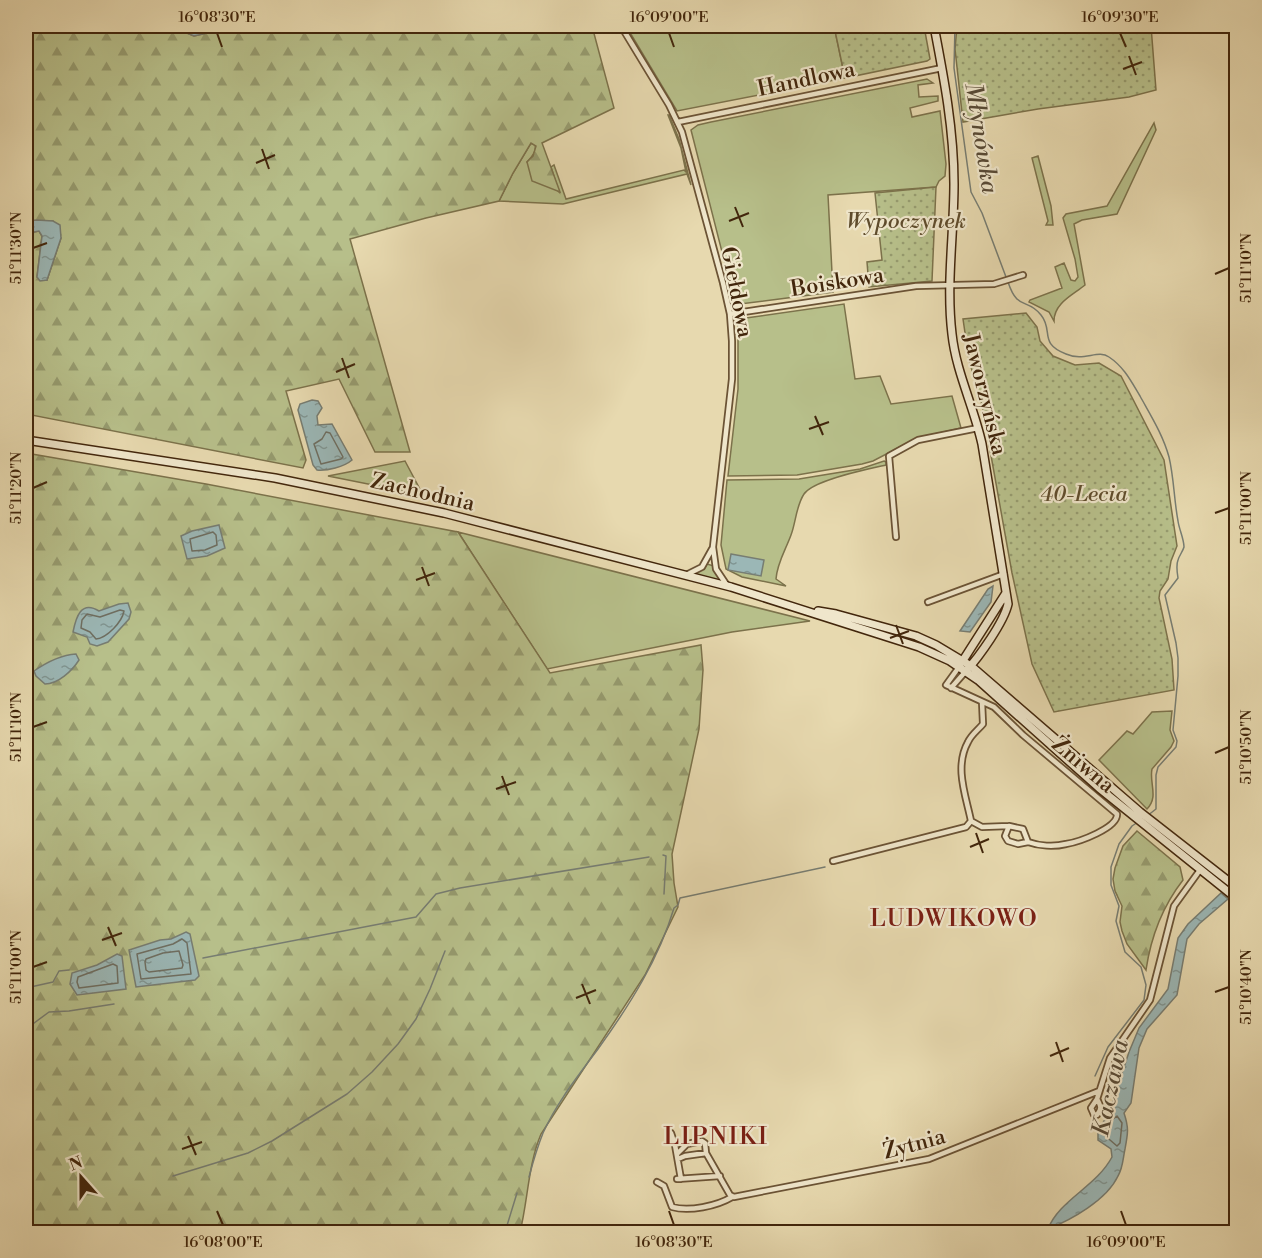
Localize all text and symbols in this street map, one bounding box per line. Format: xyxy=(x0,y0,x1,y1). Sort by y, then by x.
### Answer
text: 16°08'30"E xyxy=(178,8,256,27)
text: 16°09'00"E xyxy=(629,8,709,27)
text: 16°09'30"E xyxy=(1081,8,1159,27)
street label: Handlowa xyxy=(755,56,859,103)
water label: Młynówka xyxy=(957,81,1005,196)
park label: Wypoczynek xyxy=(846,208,966,235)
text: 51°11'30"N xyxy=(7,212,26,284)
text: 51°11'10"N xyxy=(1237,233,1256,303)
street label: Giełdowa xyxy=(714,245,759,341)
street label: Boiskowa xyxy=(788,262,887,303)
street label: Jaworzyńska xyxy=(956,330,1013,459)
text: 51°11'20"N xyxy=(7,452,26,524)
street label: Zachodnia xyxy=(368,467,478,518)
text: 51°11'00"N xyxy=(1237,471,1256,545)
park label: 40-Lecia xyxy=(1041,481,1128,508)
text: 51°11'10"N xyxy=(7,692,26,762)
text: 51°10'50"N xyxy=(1237,710,1256,784)
street label: Żniwna xyxy=(1046,730,1121,800)
district label: LUDWIKOWO xyxy=(870,904,1038,934)
text: 51°11'00"N xyxy=(7,930,26,1004)
text: 51°10'40"N xyxy=(1237,949,1256,1025)
water label: Kaczawa xyxy=(1086,1036,1136,1139)
district label: LIPNIKI xyxy=(663,1122,769,1152)
street label: Żytnia xyxy=(880,1122,949,1166)
north arrow xyxy=(51,1147,111,1207)
text: N xyxy=(66,1152,86,1176)
text: 16°08'00"E xyxy=(183,1233,263,1252)
text: 16°08'30"E xyxy=(635,1233,713,1252)
text: 16°09'00"E xyxy=(1086,1233,1166,1252)

